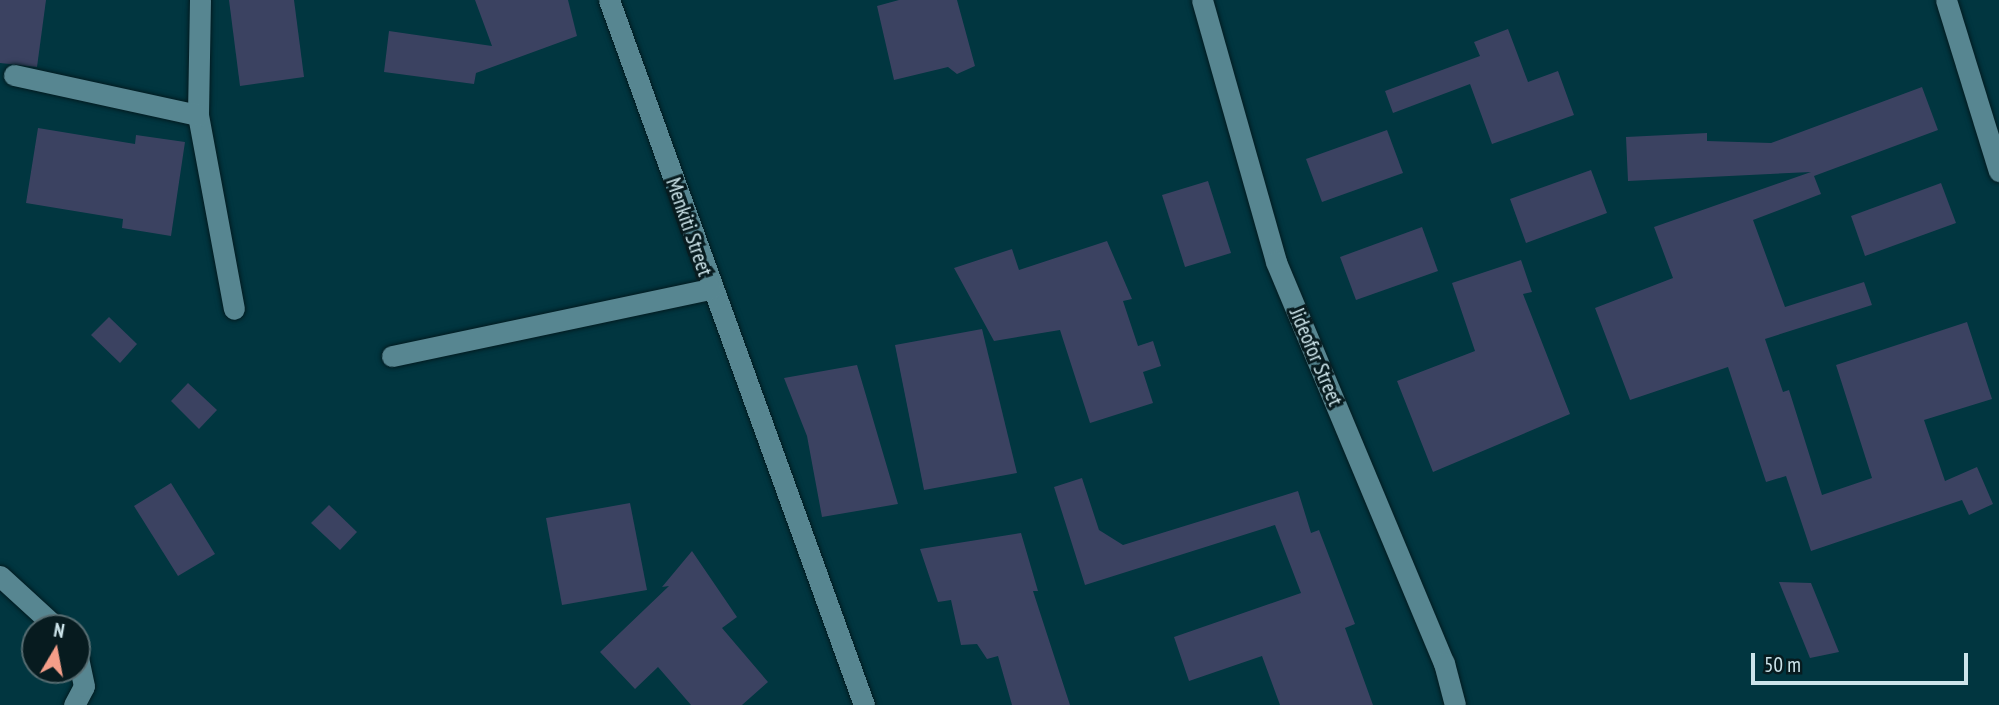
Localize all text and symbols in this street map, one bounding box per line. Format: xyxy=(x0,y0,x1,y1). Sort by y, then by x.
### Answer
street label: Menkiti Street xyxy=(660,175,718,279)
street label: Jideofor Street xyxy=(1284,304,1348,410)
north arrow xyxy=(21,614,91,684)
text: N xyxy=(52,618,66,643)
scale bar xyxy=(1754,638,1971,682)
text: 50 m xyxy=(1764,651,1801,678)

